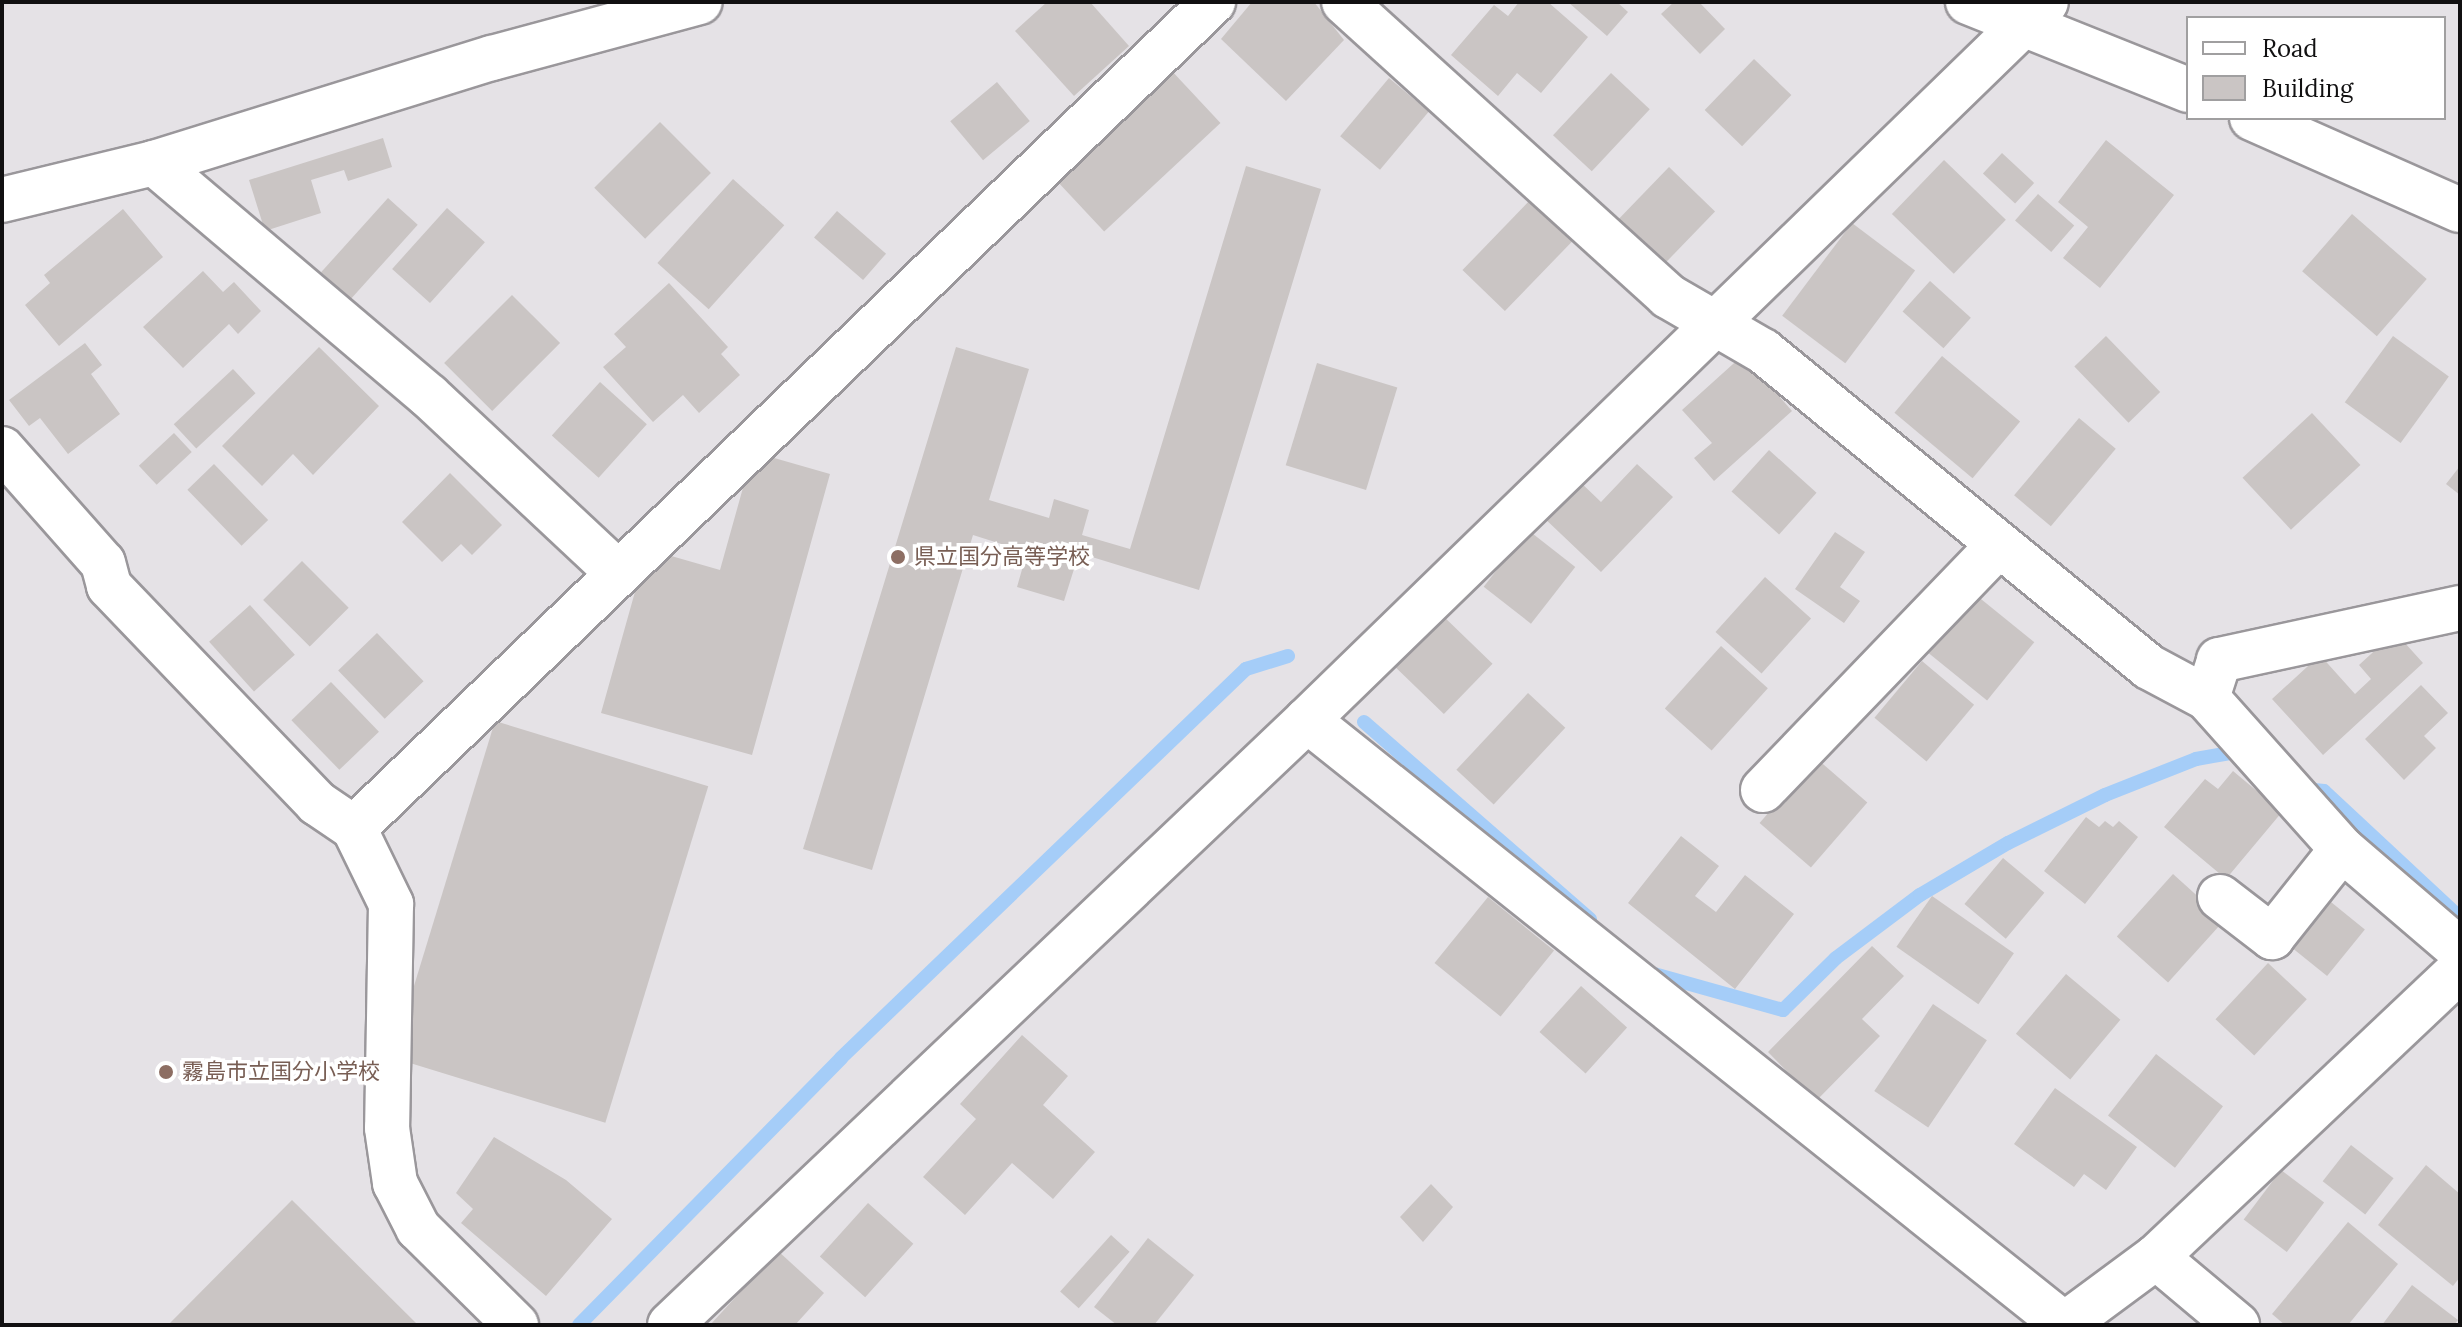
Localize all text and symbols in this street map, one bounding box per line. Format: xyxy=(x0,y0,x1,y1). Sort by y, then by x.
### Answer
legend xyxy=(2186,16,2446,120)
text: Road xyxy=(2262,33,2318,64)
text: Building xyxy=(2262,73,2353,104)
place label: 県立国分高等学校 xyxy=(914,544,1090,570)
marker: 県立国分高等学校 xyxy=(889,548,907,566)
place label: 霧島市立国分小学校 xyxy=(182,1059,380,1085)
marker: 霧島市立国分小学校 xyxy=(157,1063,175,1081)

